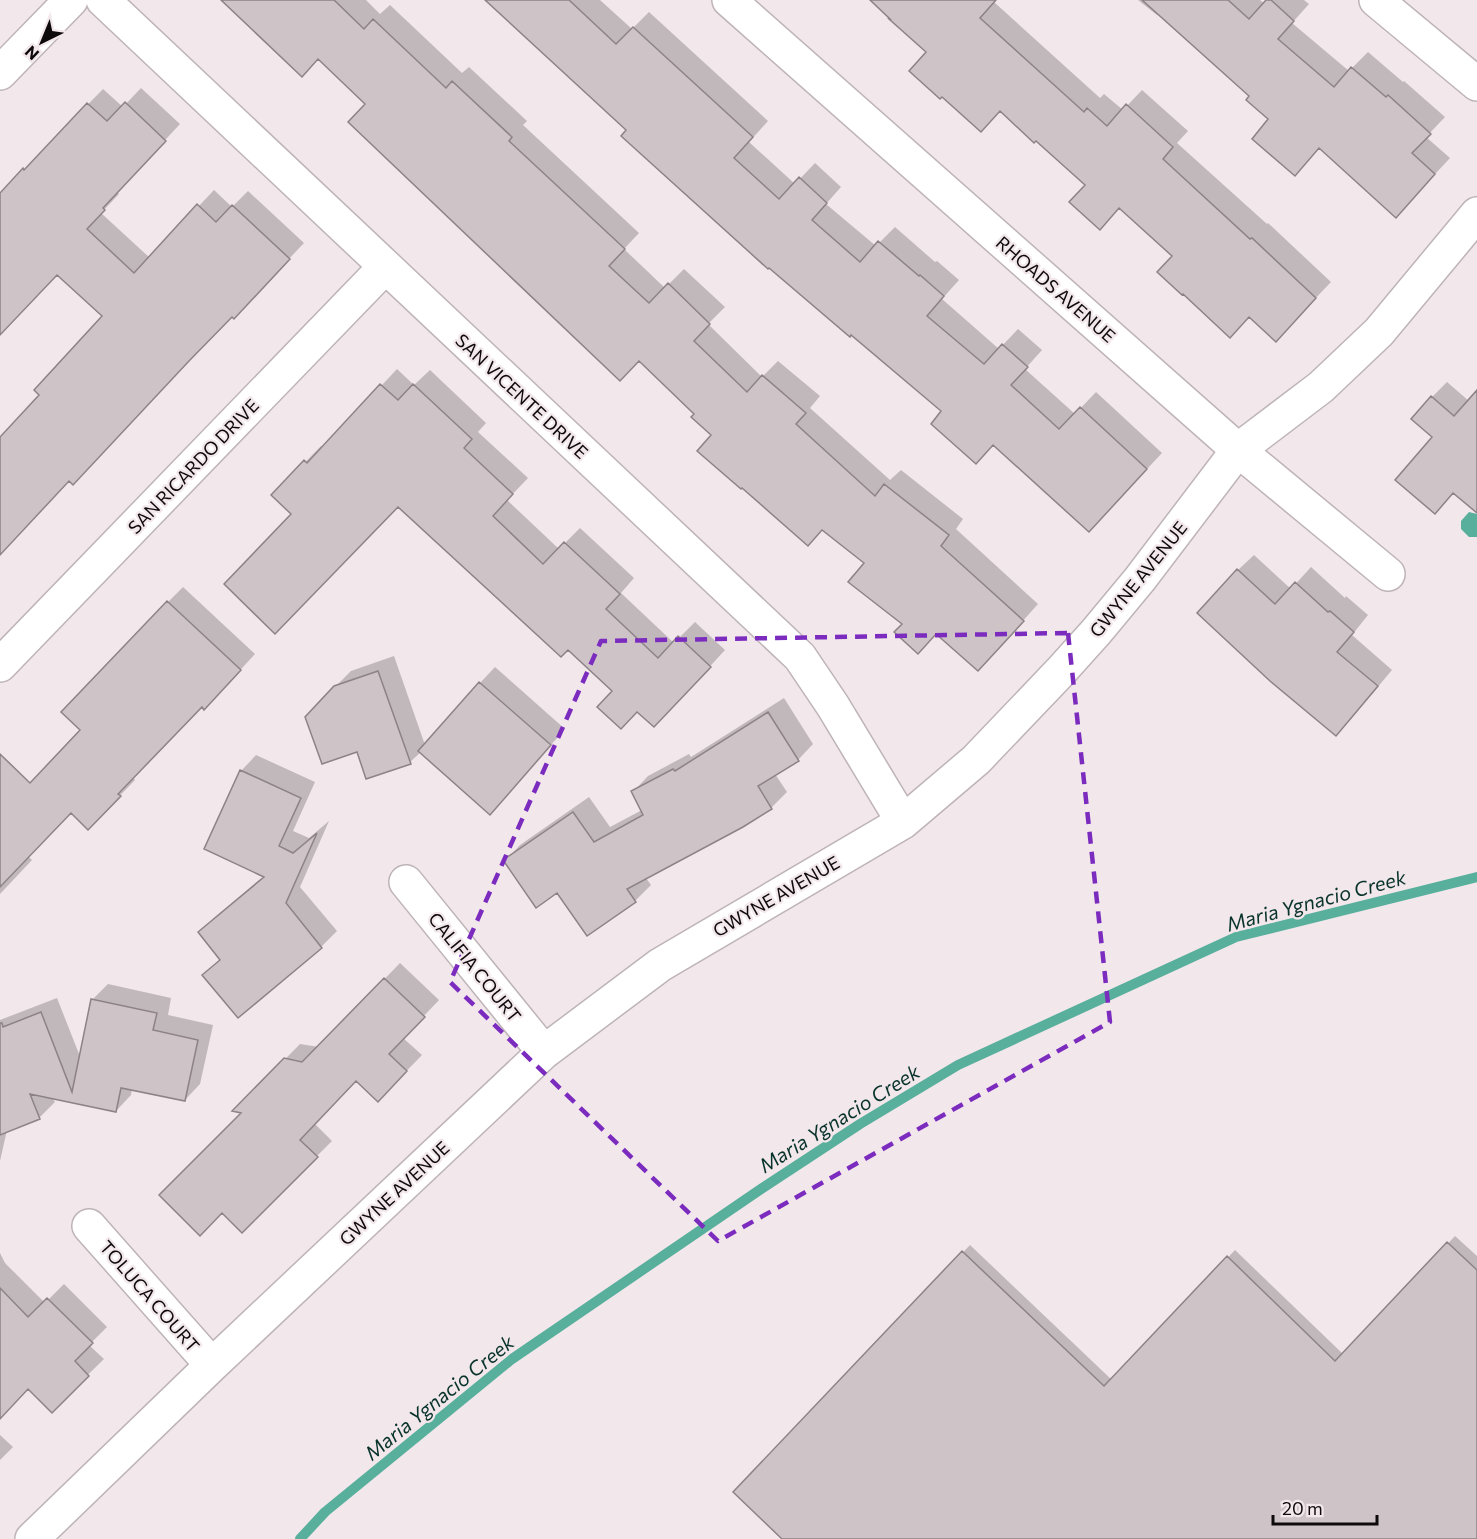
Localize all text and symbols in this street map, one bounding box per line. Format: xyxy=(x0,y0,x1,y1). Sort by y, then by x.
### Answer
north arrow xyxy=(12,12,72,72)
text: N xyxy=(21,42,42,64)
street label: RHOADS AVENUE xyxy=(992,231,1120,347)
street label: SAN VICENTE DRIVE xyxy=(451,329,593,463)
street label: SAN RICARDO DRIVE xyxy=(123,394,263,538)
street label: GWYNE AVENUE xyxy=(1085,517,1191,641)
street label: GWYNE AVENUE xyxy=(709,851,843,941)
water label: Maria Ygnacio Creek xyxy=(1224,864,1410,936)
street label: CALIFIA COURT xyxy=(424,908,526,1026)
water label: Maria Ygnacio Creek xyxy=(754,1058,925,1177)
street label: GWYNE AVENUE xyxy=(334,1136,454,1250)
street label: TOLUCA COURT xyxy=(96,1236,204,1356)
water label: Maria Ygnacio Creek xyxy=(360,1329,519,1465)
scale bar xyxy=(1273,1488,1376,1526)
text: 20 m xyxy=(1282,1497,1323,1519)

